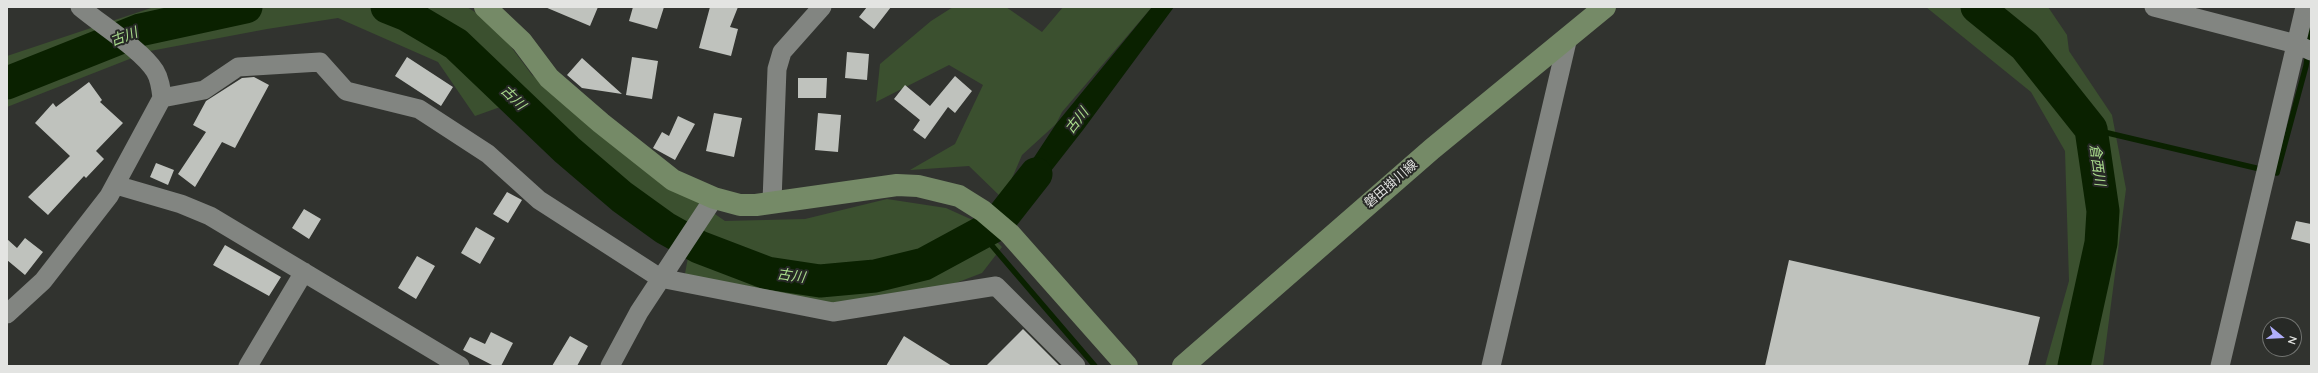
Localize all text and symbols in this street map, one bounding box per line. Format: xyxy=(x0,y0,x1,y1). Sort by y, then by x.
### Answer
water label: 古川 xyxy=(108,24,140,50)
water label: 古川 xyxy=(497,82,529,114)
water label: 古川 xyxy=(1062,105,1092,137)
water label: 倉西川 xyxy=(2086,143,2108,187)
street label: 磐田掛川線 xyxy=(1361,157,1421,211)
water label: 古川 xyxy=(776,266,806,286)
north arrow xyxy=(2262,317,2302,357)
text: N xyxy=(2285,334,2300,346)

